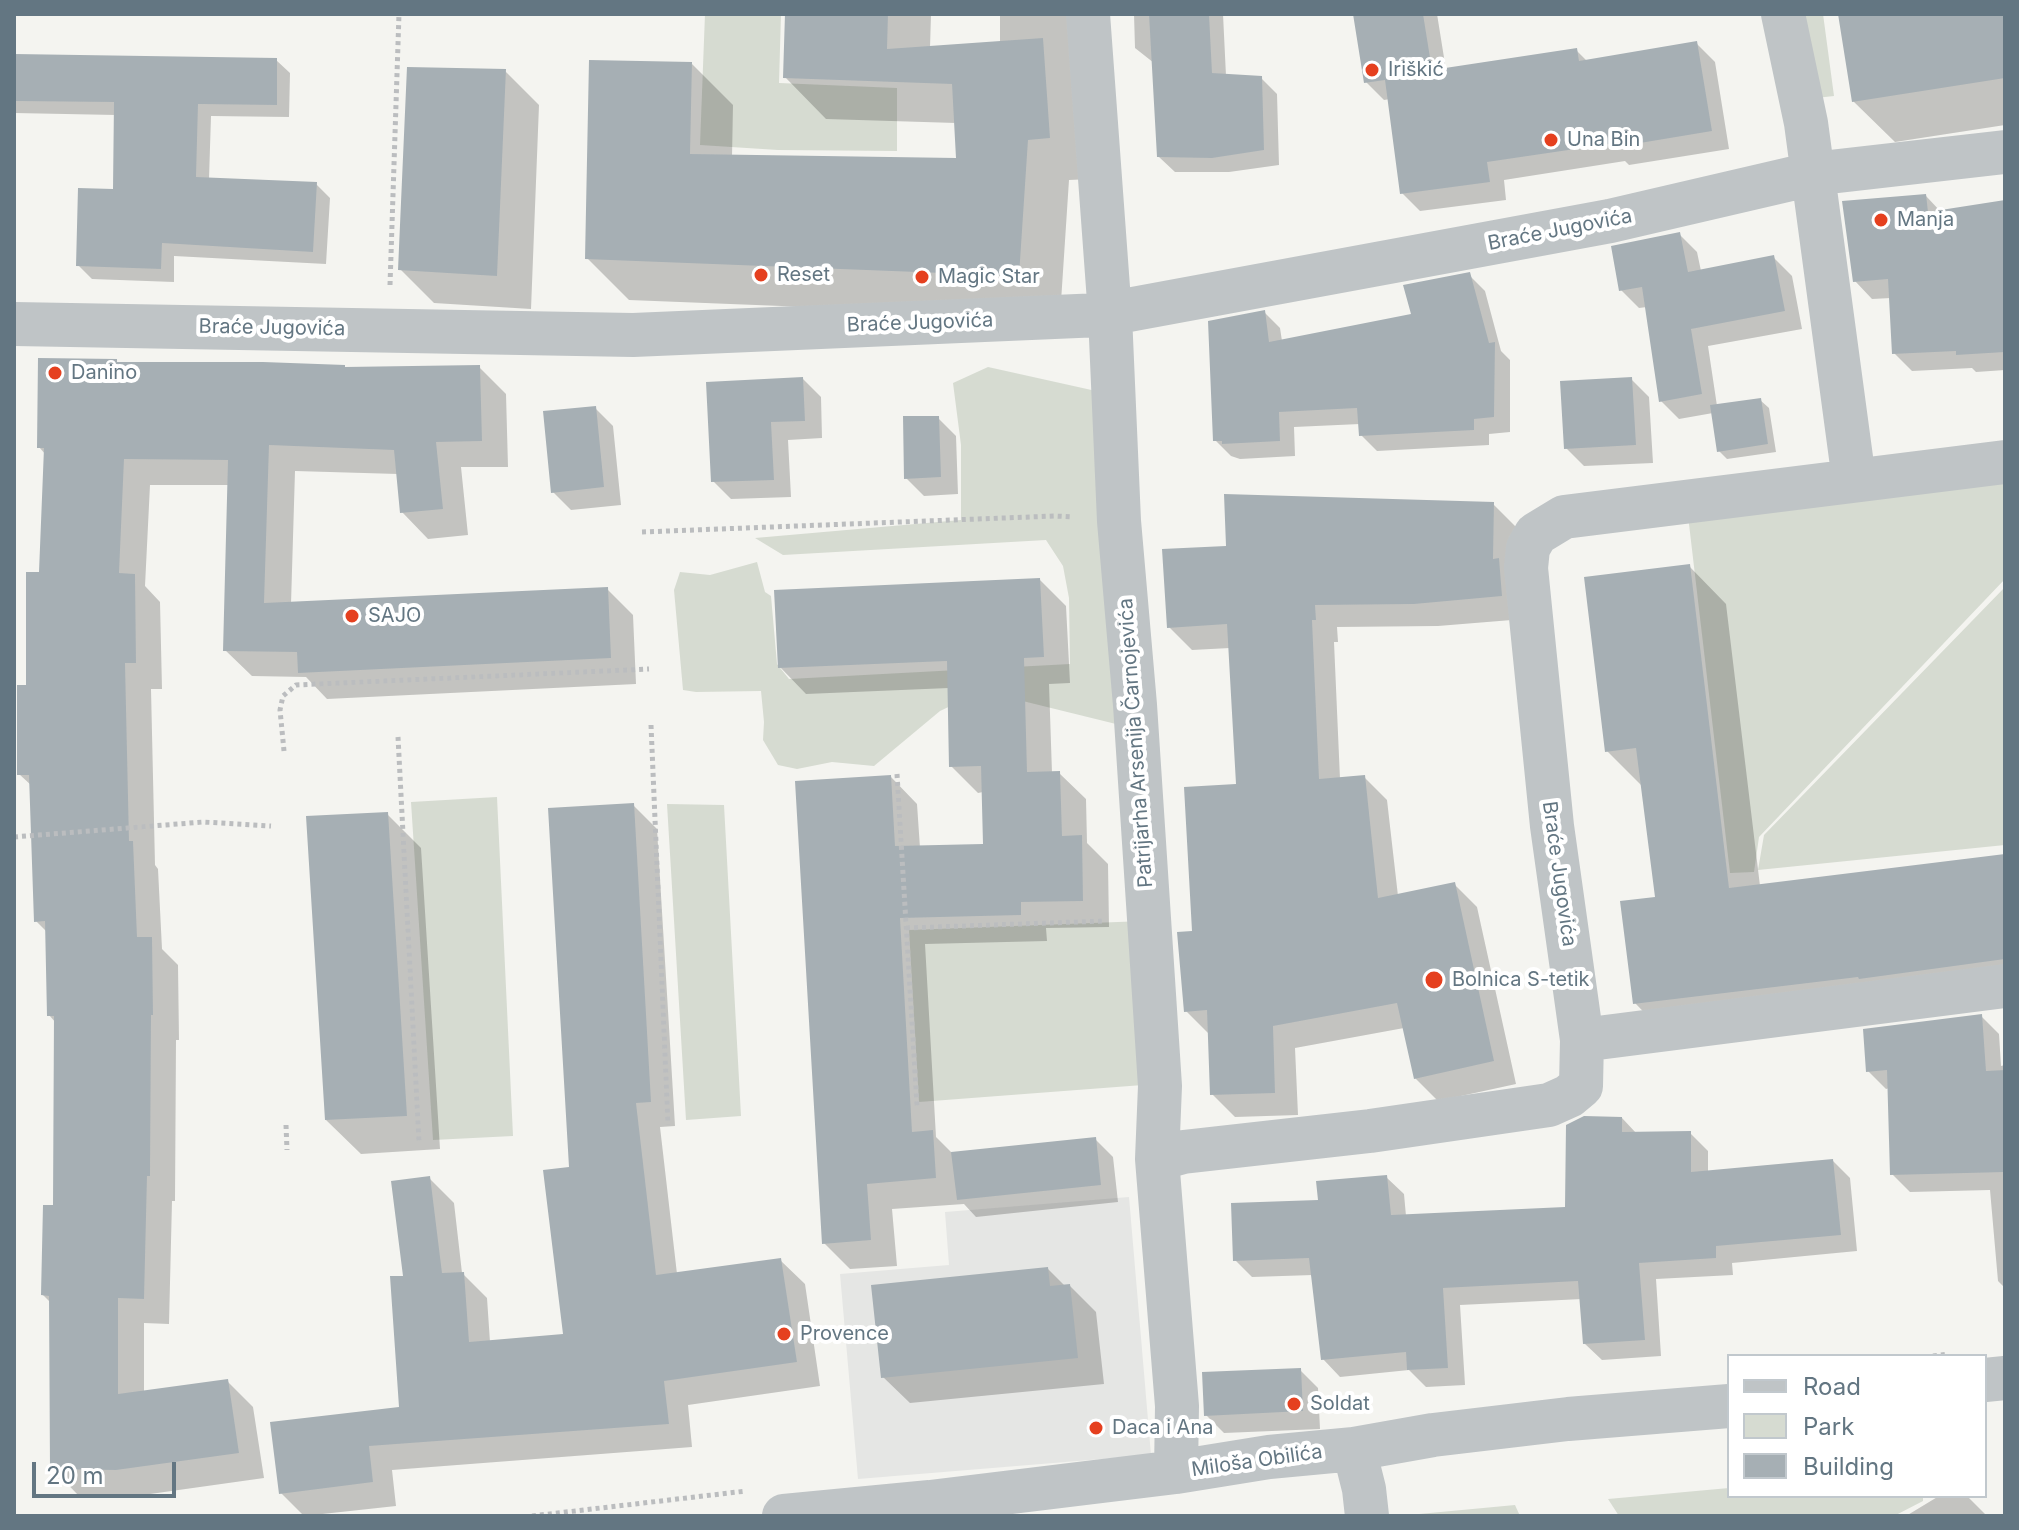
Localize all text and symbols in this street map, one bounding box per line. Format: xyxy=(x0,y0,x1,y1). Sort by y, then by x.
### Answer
place label: Iriškić xyxy=(1388,58,1444,82)
marker: Iriškić xyxy=(1363,61,1381,79)
place label: Una Bin xyxy=(1567,128,1640,152)
marker: Una Bin xyxy=(1542,131,1560,149)
street label: Braće Jugovića xyxy=(1486,204,1634,256)
place label: Manja xyxy=(1897,208,1954,232)
marker: Manja xyxy=(1872,211,1890,229)
place label: Reset xyxy=(777,263,830,287)
place label: Magic Star xyxy=(938,265,1040,289)
marker: Reset xyxy=(752,266,770,284)
marker: Magic Star xyxy=(913,268,931,286)
street label: Braće Jugovića xyxy=(846,308,994,338)
street label: Braće Jugovića xyxy=(199,315,345,341)
place label: Danino xyxy=(71,361,137,385)
marker: Danino xyxy=(46,364,64,382)
street label: Patrijarha Arsenija Čarnojevića xyxy=(1114,597,1158,889)
place label: SAJO xyxy=(368,604,421,628)
marker: SAJO xyxy=(343,607,361,625)
street label: Braće Jugovića xyxy=(1537,800,1581,948)
place label: Bolnica S-tetik xyxy=(1452,968,1589,992)
marker: Bolnica S-tetik xyxy=(1423,969,1445,991)
place label: Provence xyxy=(800,1322,889,1346)
marker: Provence xyxy=(775,1325,793,1343)
legend xyxy=(1727,1354,1987,1498)
text: Road xyxy=(1803,1372,1861,1401)
place label: Soldat xyxy=(1310,1392,1370,1416)
marker: Soldat xyxy=(1285,1395,1303,1413)
text: Park xyxy=(1803,1412,1854,1441)
place label: Daca i Ana xyxy=(1112,1416,1213,1440)
marker: Daca i Ana xyxy=(1087,1419,1105,1437)
street label: Miloša Obilića xyxy=(1190,1440,1324,1482)
scale bar xyxy=(36,1446,180,1496)
text: Building xyxy=(1803,1452,1894,1481)
text: 20 m xyxy=(46,1461,104,1490)

